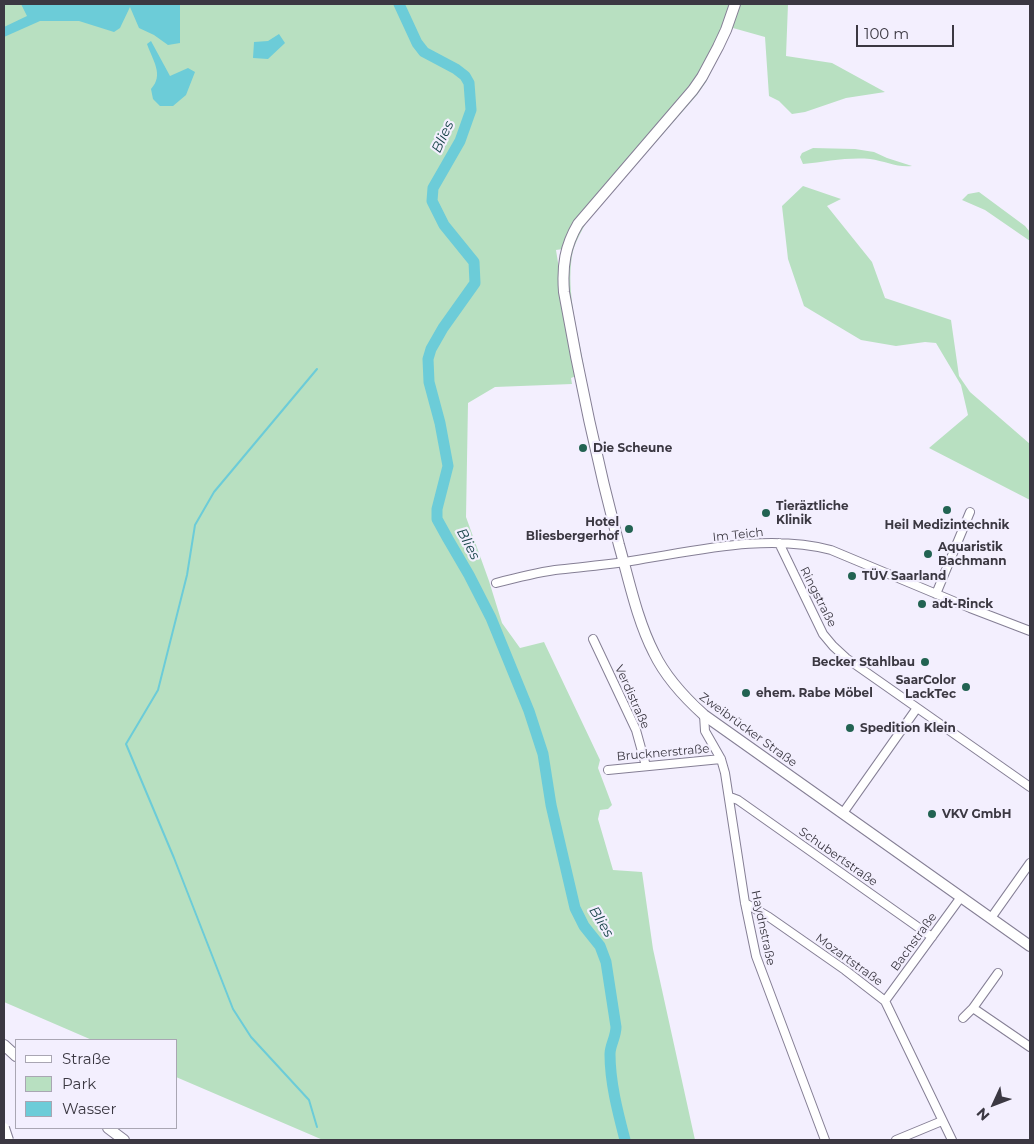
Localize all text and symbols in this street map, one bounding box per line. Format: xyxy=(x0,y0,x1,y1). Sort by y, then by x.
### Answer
scale bar xyxy=(859,15,956,47)
text: 100 m xyxy=(864,24,909,43)
water label: Blies xyxy=(428,118,458,156)
place label: Die Scheune xyxy=(593,441,672,455)
marker: Die Scheune xyxy=(577,442,589,454)
place label: Tieräztliche Klinik xyxy=(776,499,849,527)
marker: Heil Medizintechnik xyxy=(941,504,953,516)
marker: Tieräztliche Klinik xyxy=(760,507,772,519)
place label: Hotel Bliesbergerhof xyxy=(526,515,619,543)
place label: Heil Medizintechnik xyxy=(885,518,1009,532)
marker: Hotel Bliesbergerhof xyxy=(623,523,635,535)
water label: Blies xyxy=(453,525,483,563)
street label: Im Teich xyxy=(712,525,764,545)
place label: Aquaristik Bachmann xyxy=(938,540,1007,568)
marker: Aquaristik Bachmann xyxy=(922,548,934,560)
street label: Ringstraße xyxy=(797,564,839,630)
place label: TÜV Saarland xyxy=(862,569,946,583)
marker: TÜV Saarland xyxy=(846,570,858,582)
place label: adt-Rinck xyxy=(932,597,993,611)
marker: adt-Rinck xyxy=(916,598,928,610)
place label: Becker Stahlbau xyxy=(812,655,915,669)
marker: Becker Stahlbau xyxy=(919,656,931,668)
street label: Verdistraße xyxy=(612,663,652,731)
place label: SaarColor LackTec xyxy=(896,673,956,701)
marker: SaarColor LackTec xyxy=(960,681,972,693)
place label: ehem. Rabe Möbel xyxy=(756,686,873,700)
marker: ehem. Rabe Möbel xyxy=(740,687,752,699)
street label: Zweibrücker Straße xyxy=(696,690,800,770)
place label: Spedition Klein xyxy=(860,721,956,735)
marker: Spedition Klein xyxy=(844,722,856,734)
street label: Brucknerstraße xyxy=(616,742,710,764)
place label: VKV GmbH xyxy=(942,807,1011,821)
marker: VKV GmbH xyxy=(926,808,938,820)
street label: Schubertstraße xyxy=(796,824,880,890)
street label: Haydnstraße xyxy=(748,889,778,967)
water label: Blies xyxy=(585,903,617,941)
street label: Bachstraße xyxy=(888,910,940,974)
street label: Mozartstraße xyxy=(813,931,885,989)
legend xyxy=(15,1039,178,1129)
text: Straße xyxy=(62,1049,111,1068)
text: Park xyxy=(62,1074,96,1093)
north arrow xyxy=(969,1079,1019,1129)
text: Wasser xyxy=(62,1099,116,1118)
text: N xyxy=(973,1104,993,1125)

